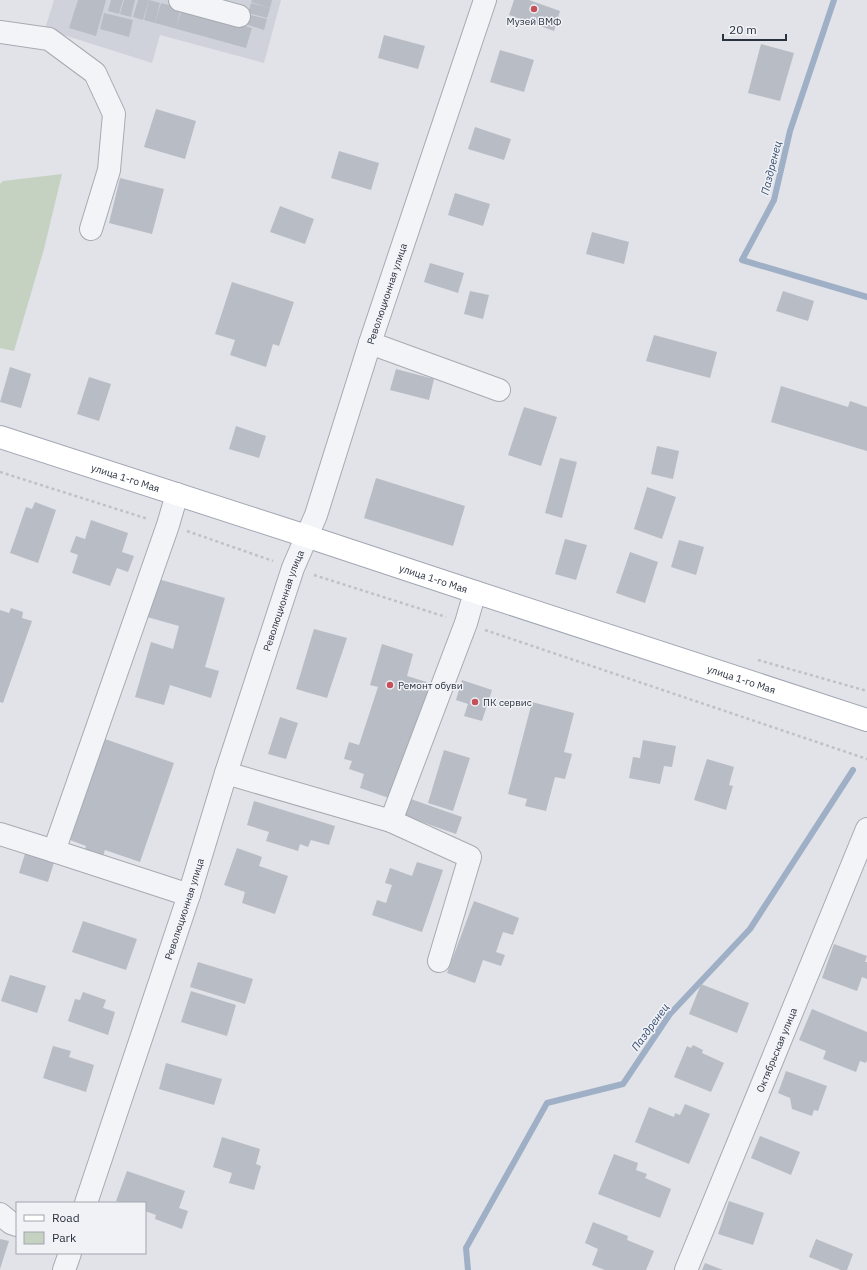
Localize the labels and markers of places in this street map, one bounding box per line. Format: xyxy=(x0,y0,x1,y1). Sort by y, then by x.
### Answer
marker: Музей ВМФ xyxy=(529,4,539,14)
place label: Музей ВМФ xyxy=(507,15,561,28)
place label: Ремонт обуви xyxy=(398,679,463,692)
marker: Ремонт обуви xyxy=(385,680,395,690)
place label: ПК сервис xyxy=(483,696,532,709)
marker: ПК сервис xyxy=(470,697,480,707)

